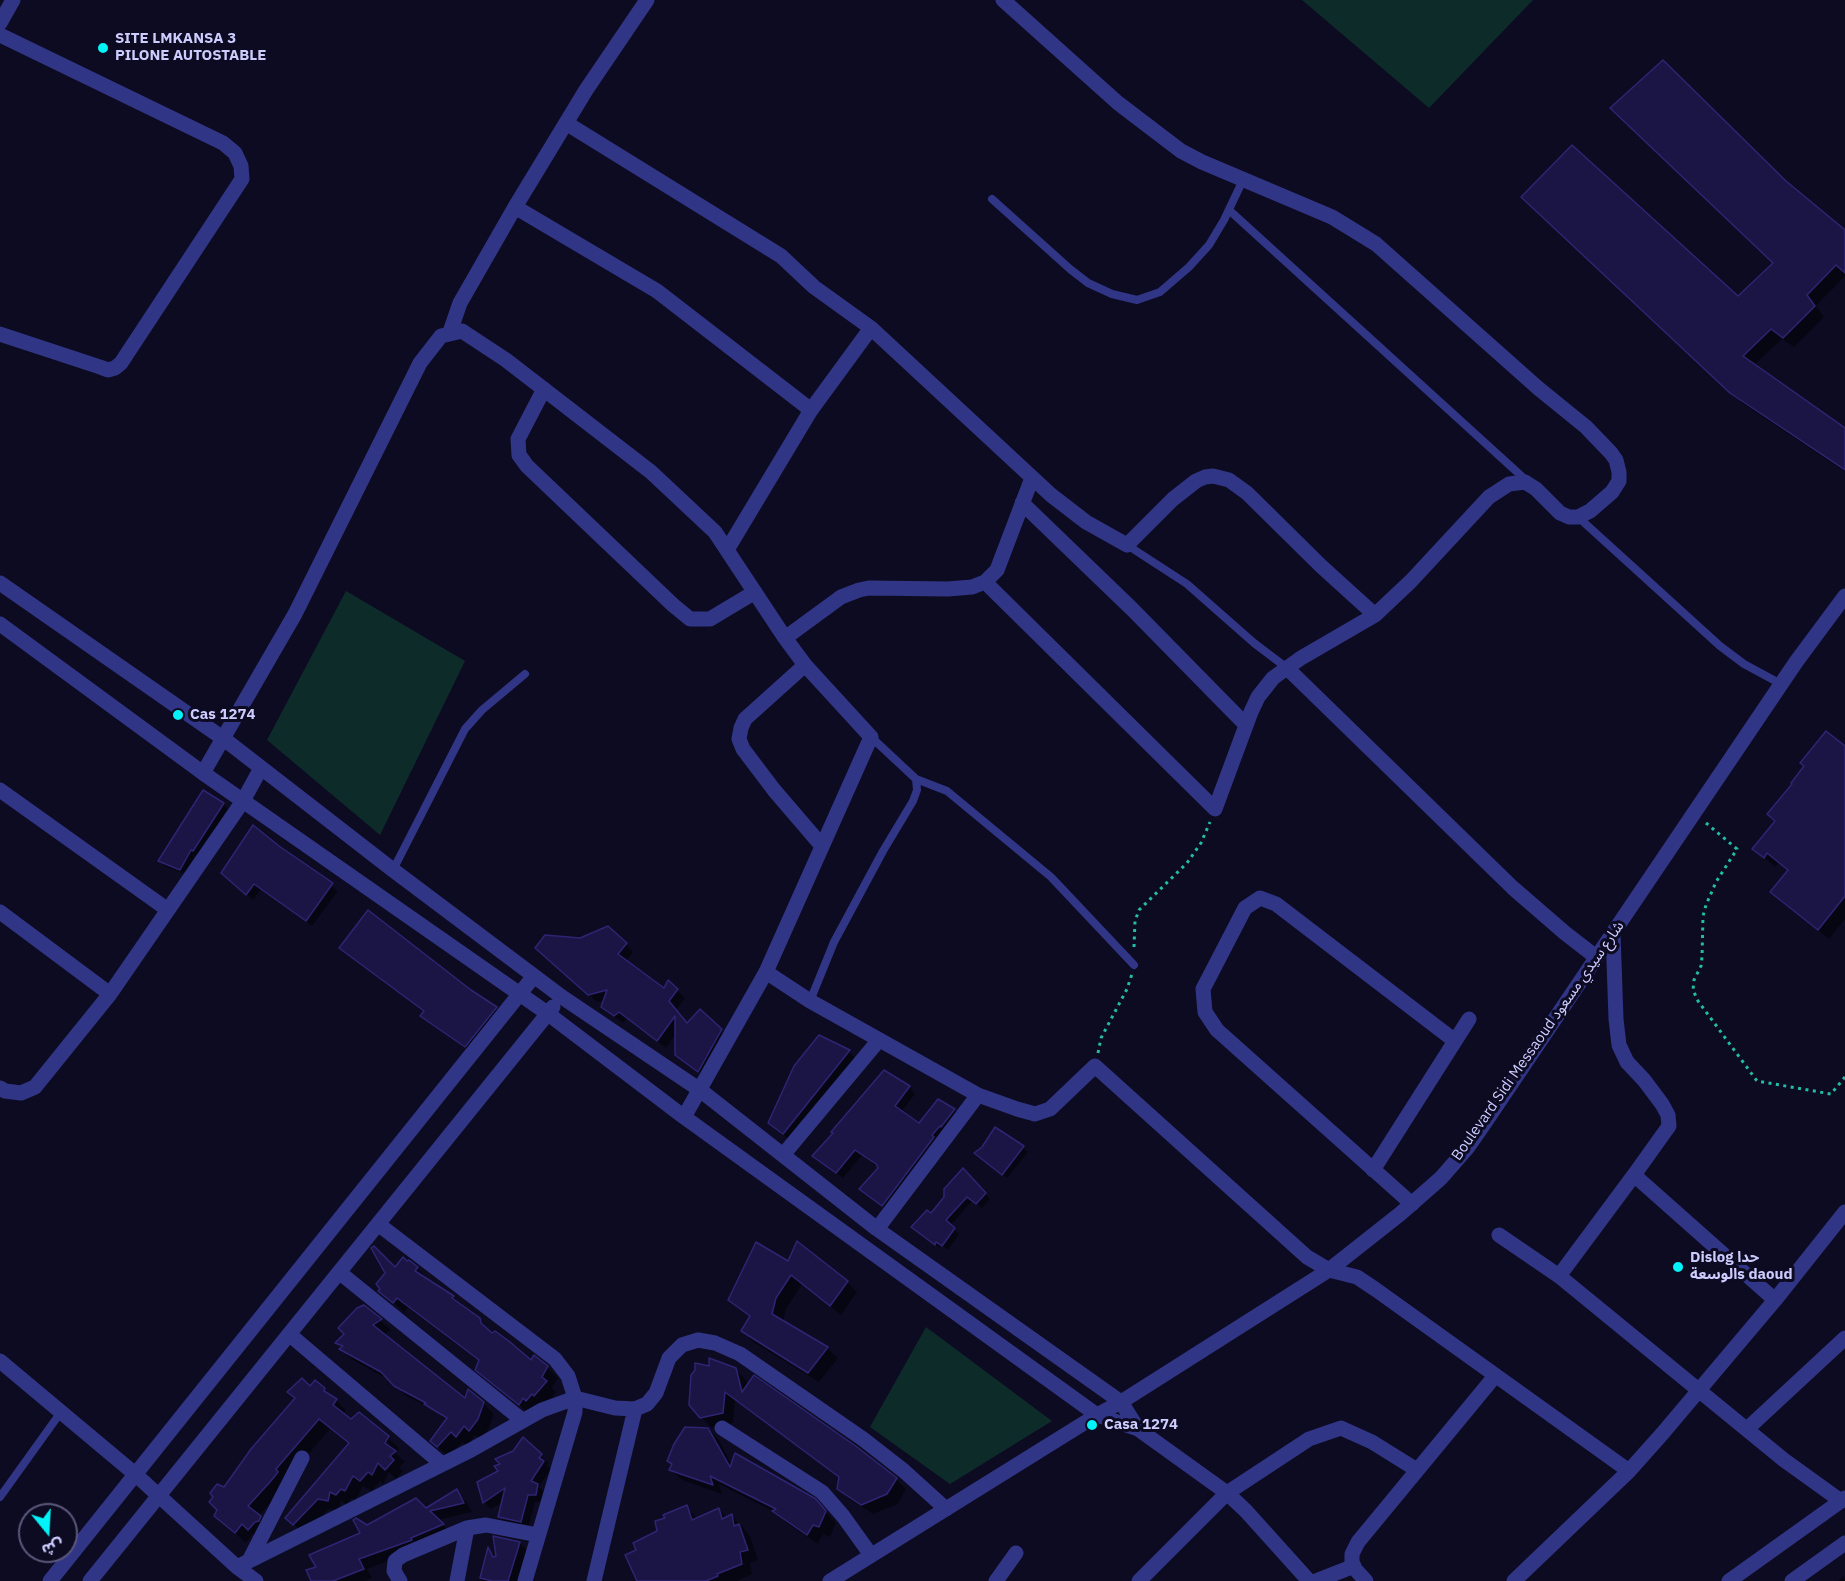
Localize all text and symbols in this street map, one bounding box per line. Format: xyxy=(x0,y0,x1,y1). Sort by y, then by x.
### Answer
place label: SITE LMKANSA 3 PILONE AUTOSTABLE xyxy=(115,30,266,65)
marker: SITE LMKANSA 3 PILONE AUTOSTABLE xyxy=(96,41,110,55)
place label: Cas 1274 xyxy=(190,706,255,724)
marker: Cas 1274 xyxy=(171,708,185,722)
street label: Boulevard Sidi Messaoud شارع سيدي مسعود xyxy=(1448,918,1628,1164)
place label: Dislog حدا الوسعةs daoud xyxy=(1690,1249,1793,1284)
marker: Dislog حدا الوسعةs daoud xyxy=(1671,1260,1685,1274)
place label: Casa 1274 xyxy=(1104,1416,1178,1434)
marker: Casa 1274 xyxy=(1085,1418,1099,1432)
north arrow xyxy=(18,1503,78,1563)
text: ش xyxy=(39,1535,66,1561)

